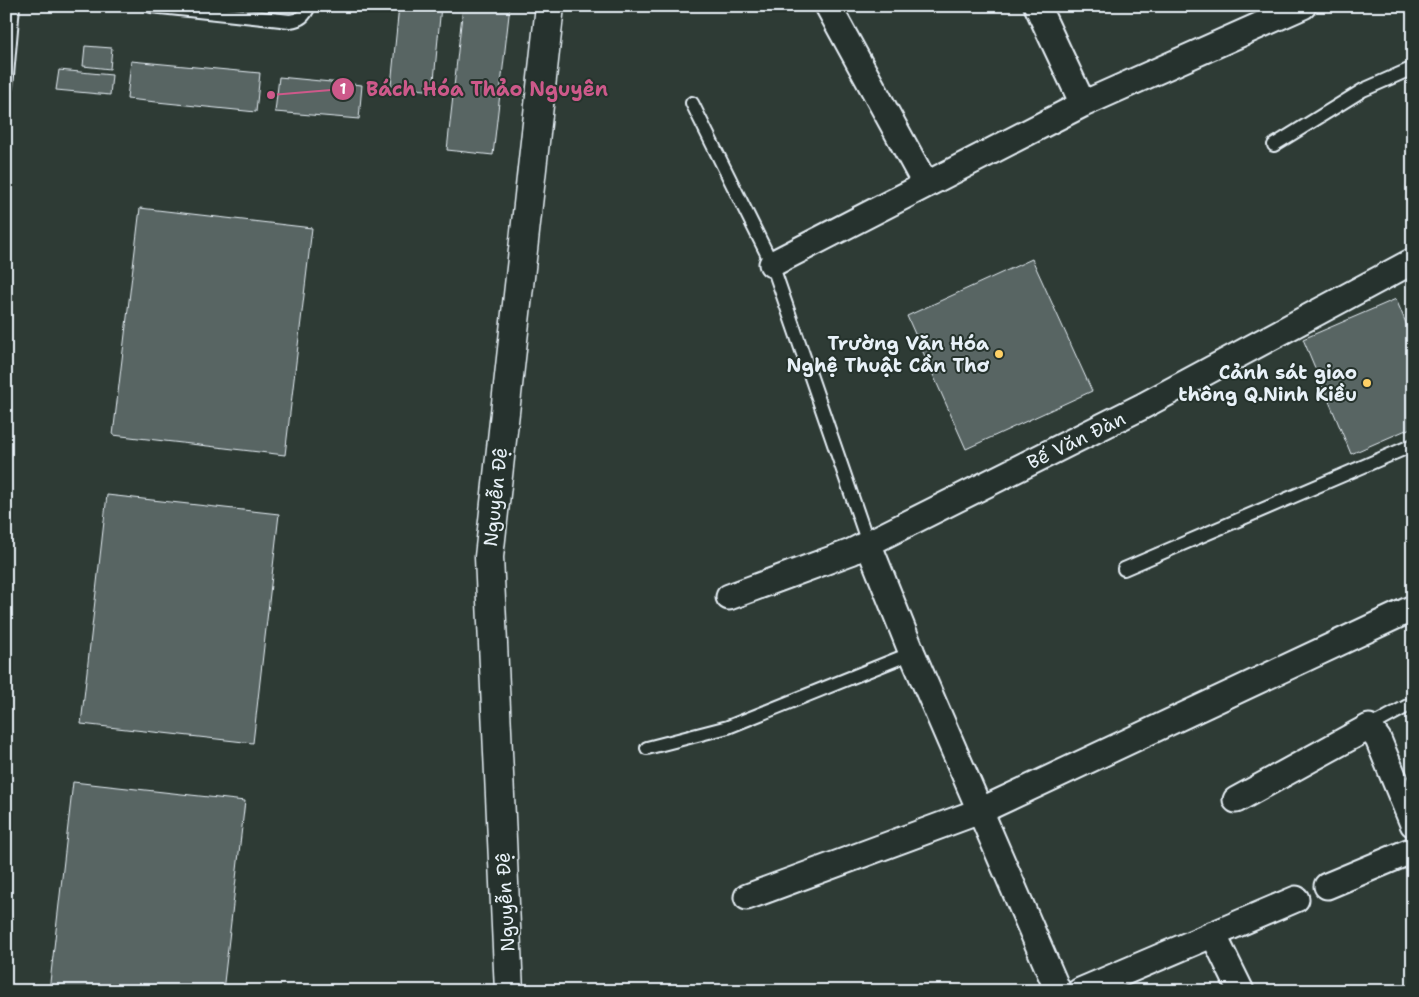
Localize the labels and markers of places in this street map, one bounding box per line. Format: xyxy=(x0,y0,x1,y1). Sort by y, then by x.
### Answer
callout: Bách Hóa Thảo Nguyên xyxy=(331,72,618,107)
place label: Trường Văn Hóa Nghệ Thuật Cần Thơ xyxy=(787,331,989,378)
marker: Trường Văn Hóa Nghệ Thuật Cần Thơ xyxy=(993,348,1005,360)
place label: Cảnh sát giao thông Q.Ninh Kiều xyxy=(1178,360,1357,407)
marker: Cảnh sát giao thông Q.Ninh Kiều xyxy=(1361,377,1373,389)

